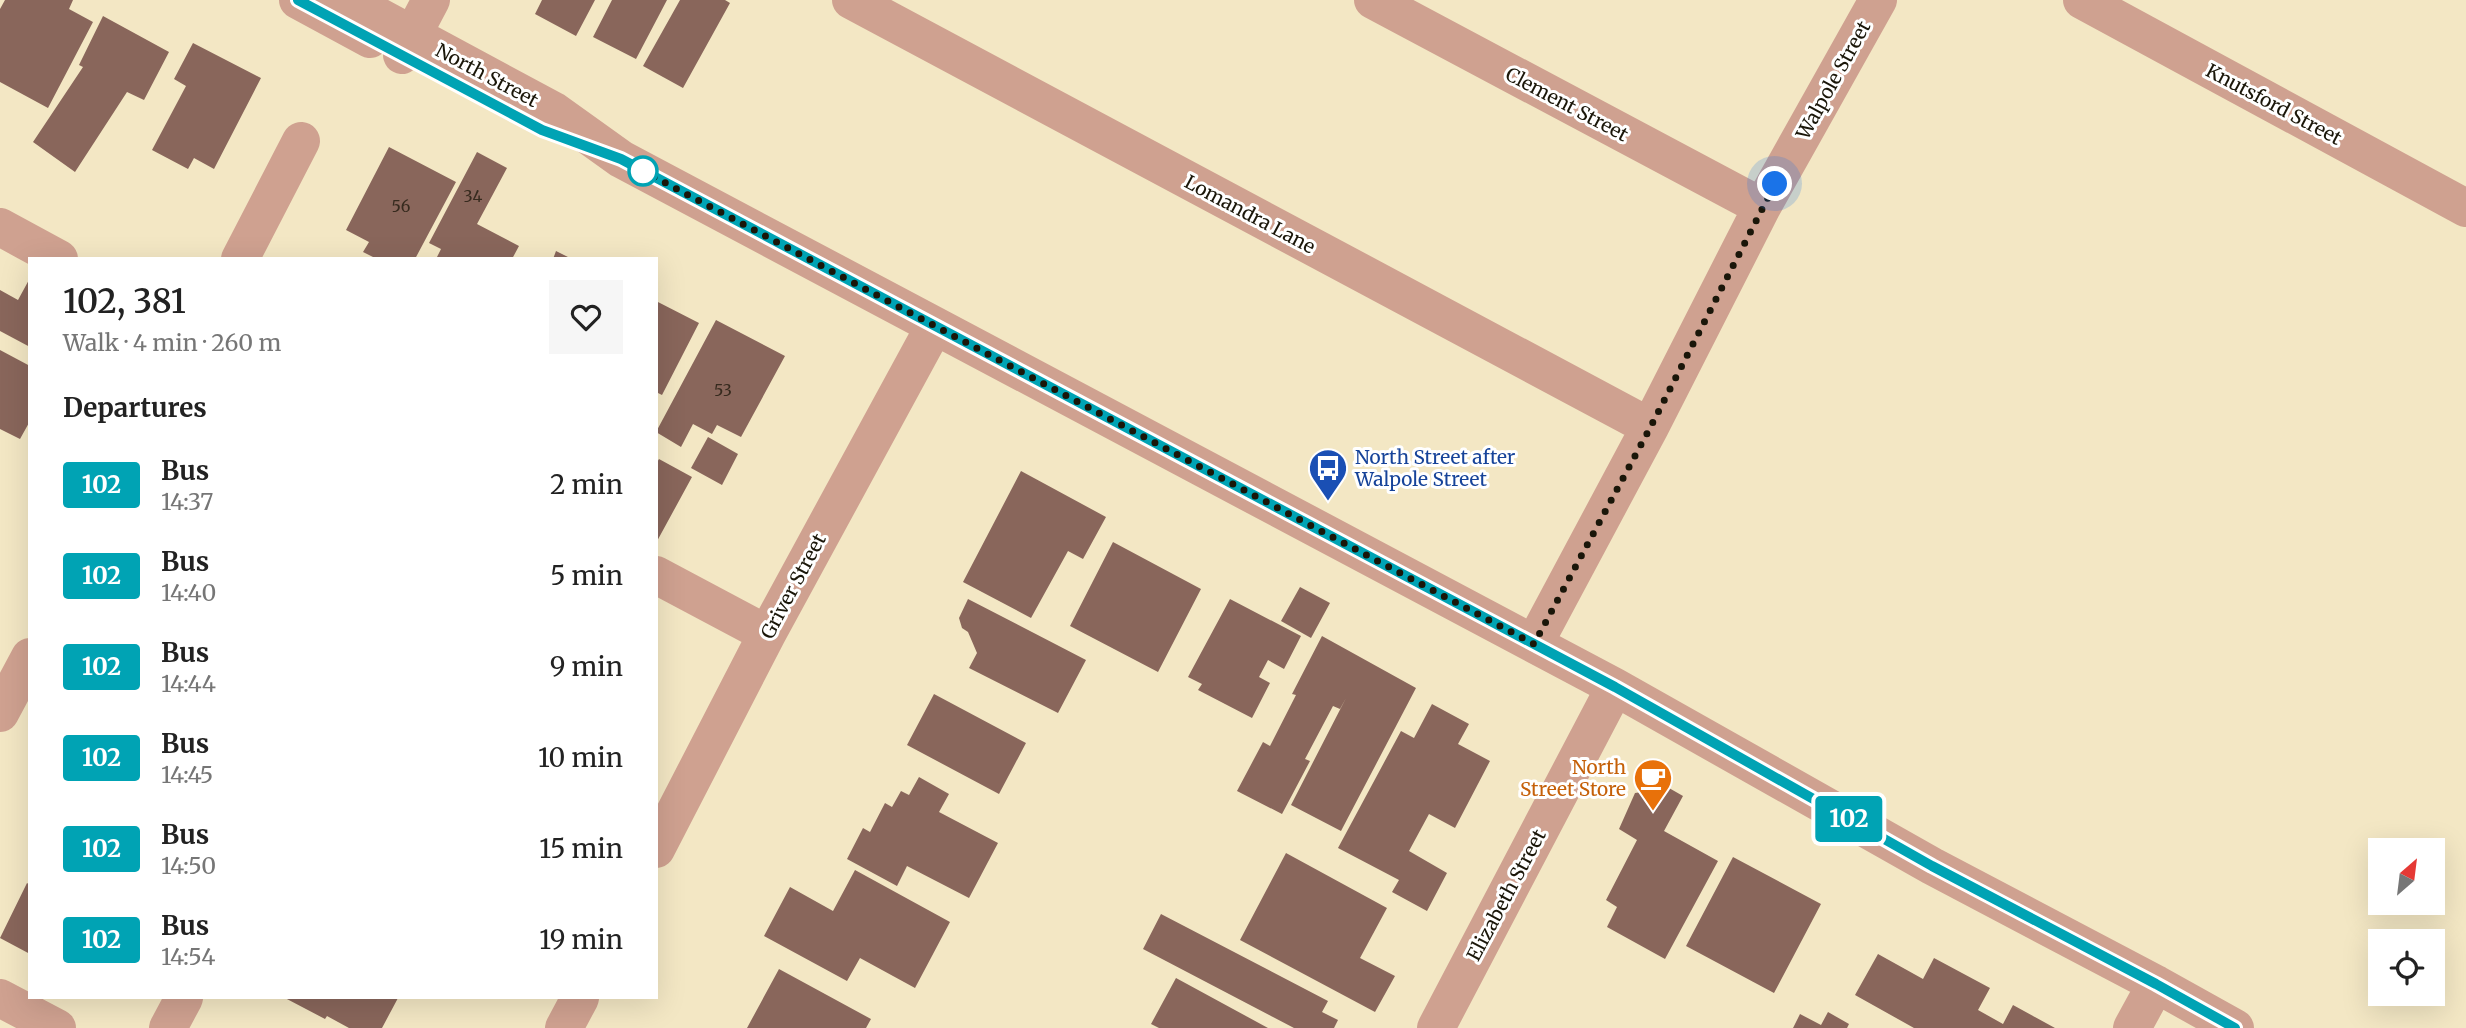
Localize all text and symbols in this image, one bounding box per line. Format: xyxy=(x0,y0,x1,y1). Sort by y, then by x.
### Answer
street label: Walpole Street xyxy=(1790,16,1876,144)
street label: North Street xyxy=(432,38,543,112)
street label: Knutsford Street xyxy=(2202,58,2347,150)
street label: Clement Street xyxy=(1502,62,1633,147)
unlabelled marker xyxy=(628,156,658,186)
your location xyxy=(1757,166,1792,201)
street label: Lomandra Lane xyxy=(1181,170,1319,259)
house number: 34 xyxy=(464,186,483,206)
house number: 56 xyxy=(392,196,411,216)
button: heart xyxy=(549,280,623,354)
text: 102, 381 xyxy=(63,281,186,322)
text: Walk · 4 min · 260 m xyxy=(63,328,281,357)
house number: 53 xyxy=(714,380,732,400)
text: Departures xyxy=(63,391,207,424)
place label: North Street after Walpole Street xyxy=(1354,445,1516,491)
bus stop icon: North Street after Walpole Street xyxy=(1307,447,1349,502)
text: Bus xyxy=(161,454,209,487)
text: 2 min xyxy=(550,468,623,501)
text: 102 xyxy=(82,469,121,500)
text: 14:37 xyxy=(161,487,213,516)
street label: Griver Street xyxy=(755,529,831,643)
text: Bus xyxy=(161,545,209,578)
text: 5 min xyxy=(550,559,623,592)
text: 102 xyxy=(82,560,121,591)
text: 14:40 xyxy=(161,578,216,607)
text: Bus xyxy=(161,636,209,669)
text: 9 min xyxy=(550,650,623,683)
text: 102 xyxy=(82,651,121,682)
text: 14:44 xyxy=(161,669,216,698)
text: Bus xyxy=(161,727,209,760)
text: 10 min xyxy=(538,741,623,774)
text: 102 xyxy=(82,742,121,773)
place label: North Street Store xyxy=(1520,755,1626,801)
cafe icon: North Street Store xyxy=(1632,757,1674,812)
text: 14:45 xyxy=(161,760,213,789)
line badge: 102 xyxy=(1809,796,1889,842)
text: 102 xyxy=(1829,803,1869,834)
text: Bus xyxy=(161,818,209,851)
street label: Elizabeth Street xyxy=(1461,825,1551,965)
text: 15 min xyxy=(539,832,623,865)
text: 102 xyxy=(82,833,121,864)
north arrow xyxy=(2368,838,2445,915)
map controls xyxy=(2368,838,2445,1006)
text: 14:50 xyxy=(161,851,216,880)
text: Bus xyxy=(161,909,209,942)
text: 19 min xyxy=(539,923,623,956)
text: 102 xyxy=(82,924,121,955)
button: locate xyxy=(2368,929,2445,1006)
text: 14:54 xyxy=(161,942,215,971)

